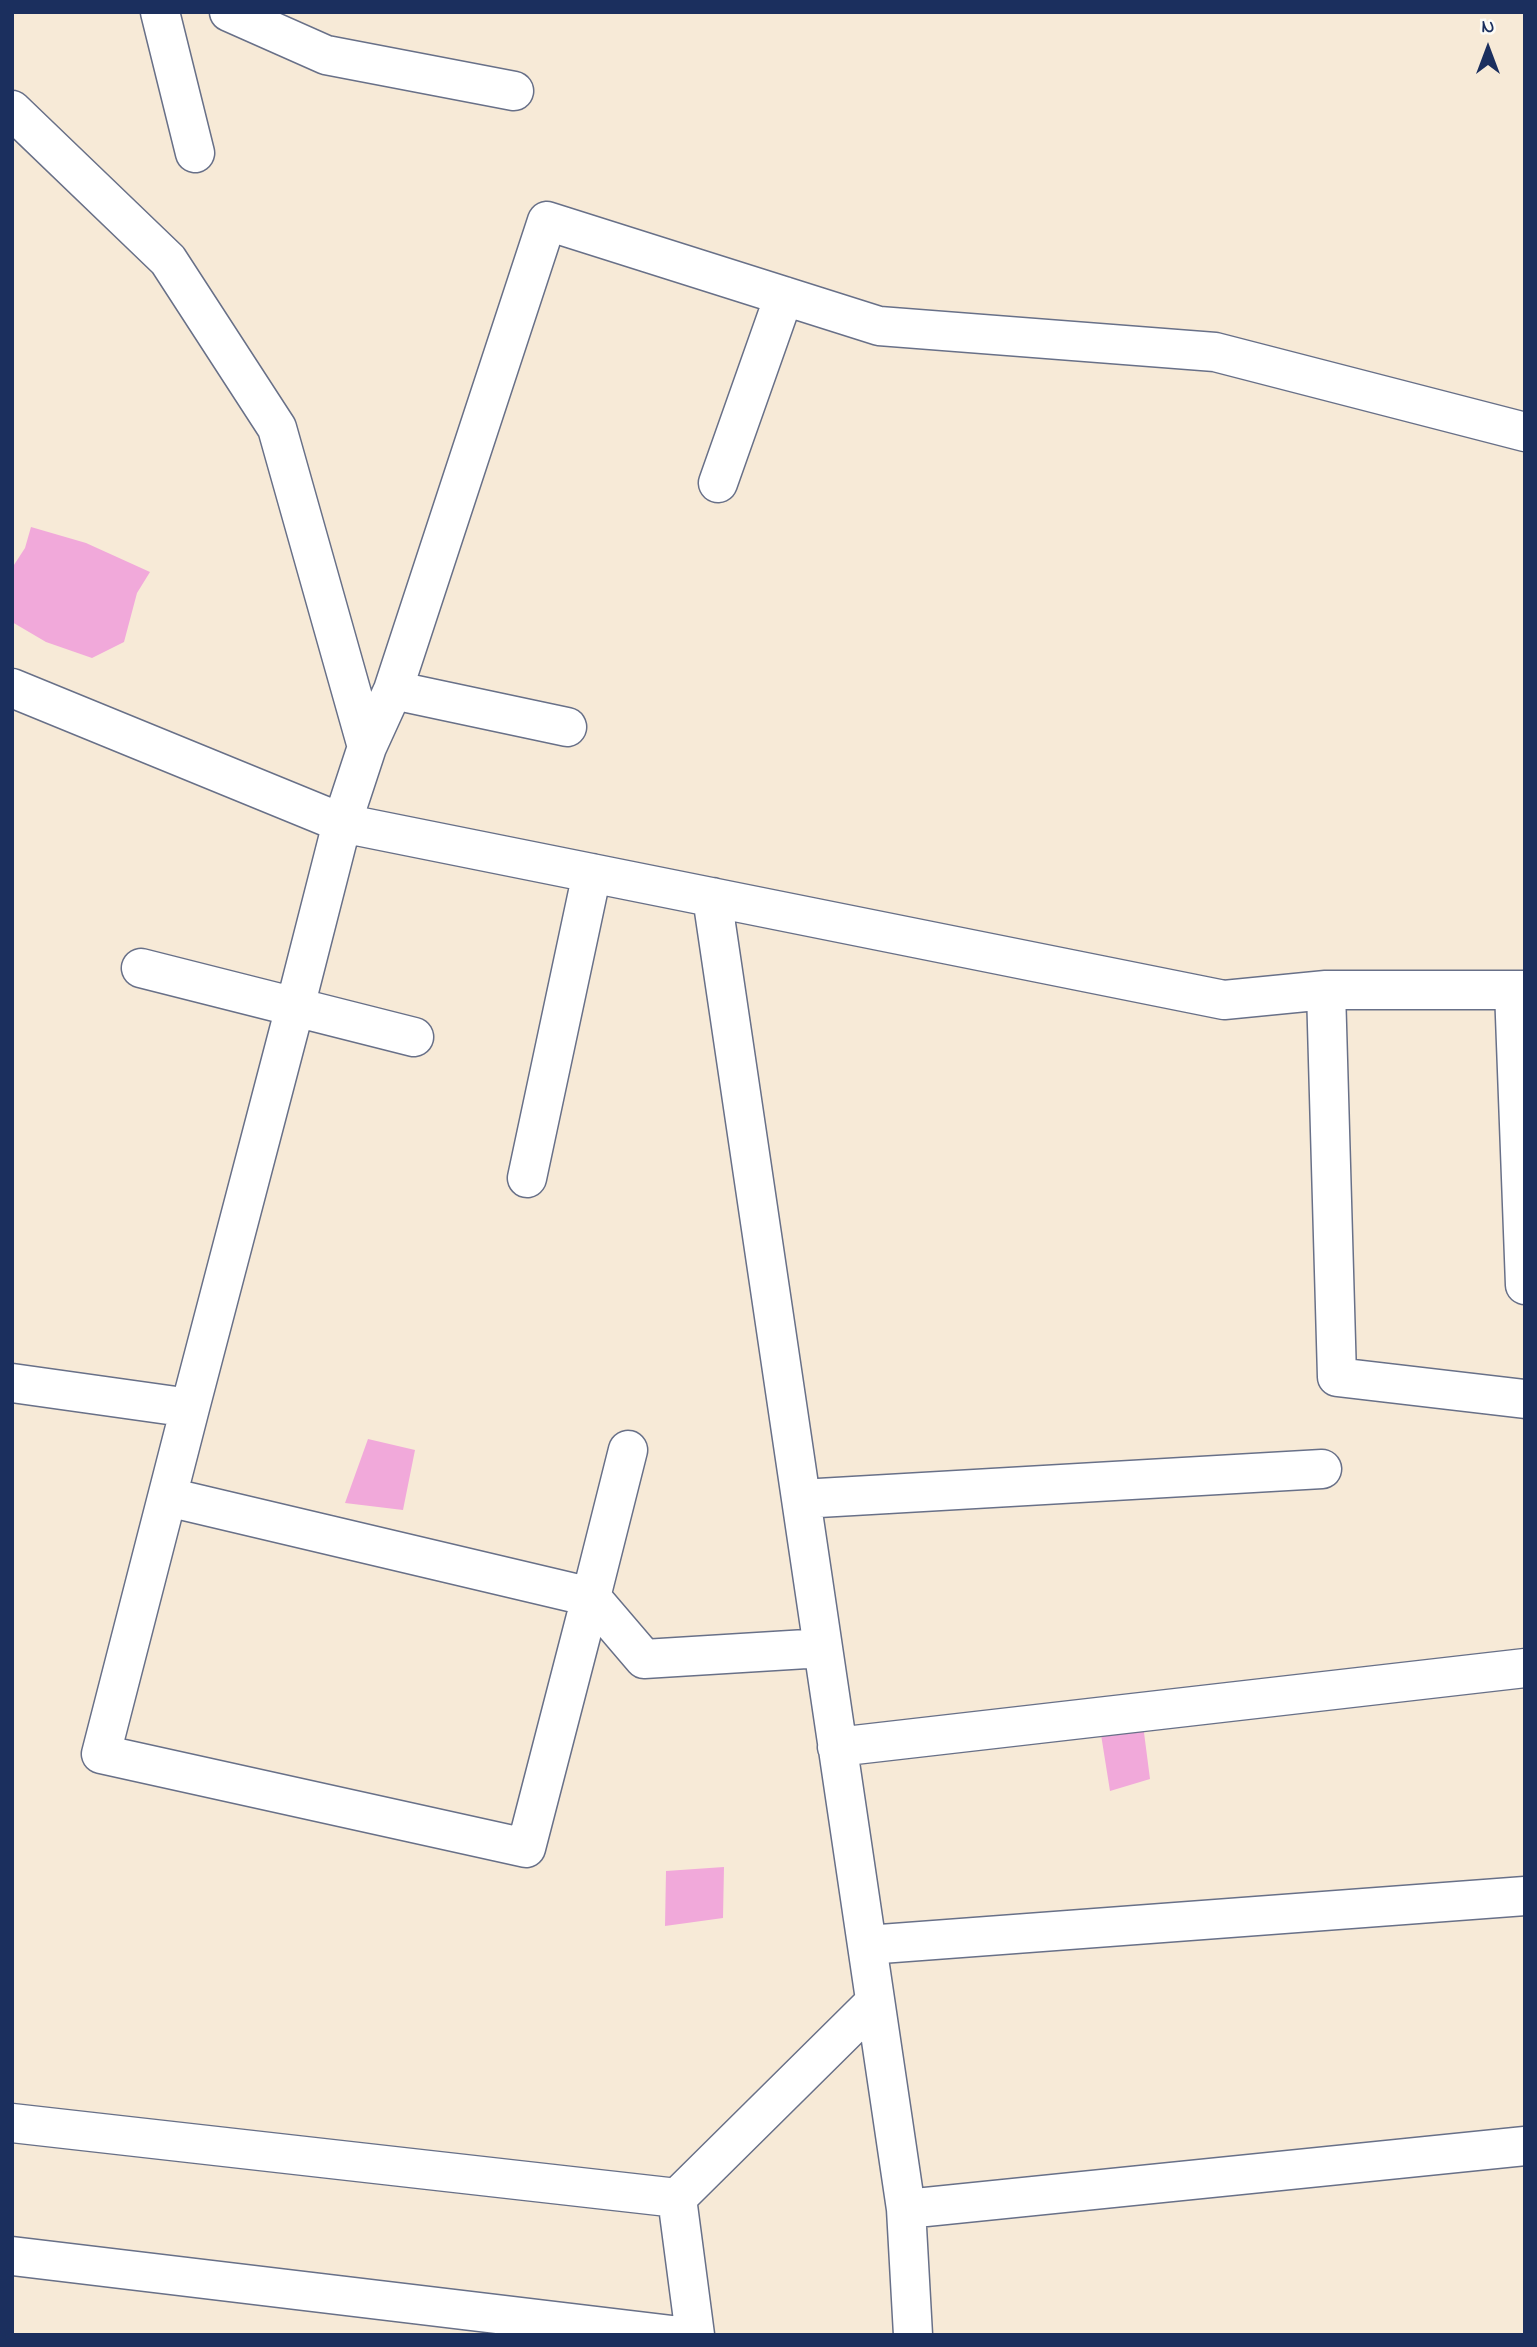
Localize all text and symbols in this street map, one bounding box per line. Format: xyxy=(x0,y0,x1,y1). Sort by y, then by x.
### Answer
north arrow xyxy=(1453,14,1523,84)
text: N xyxy=(1482,14,1494,41)

